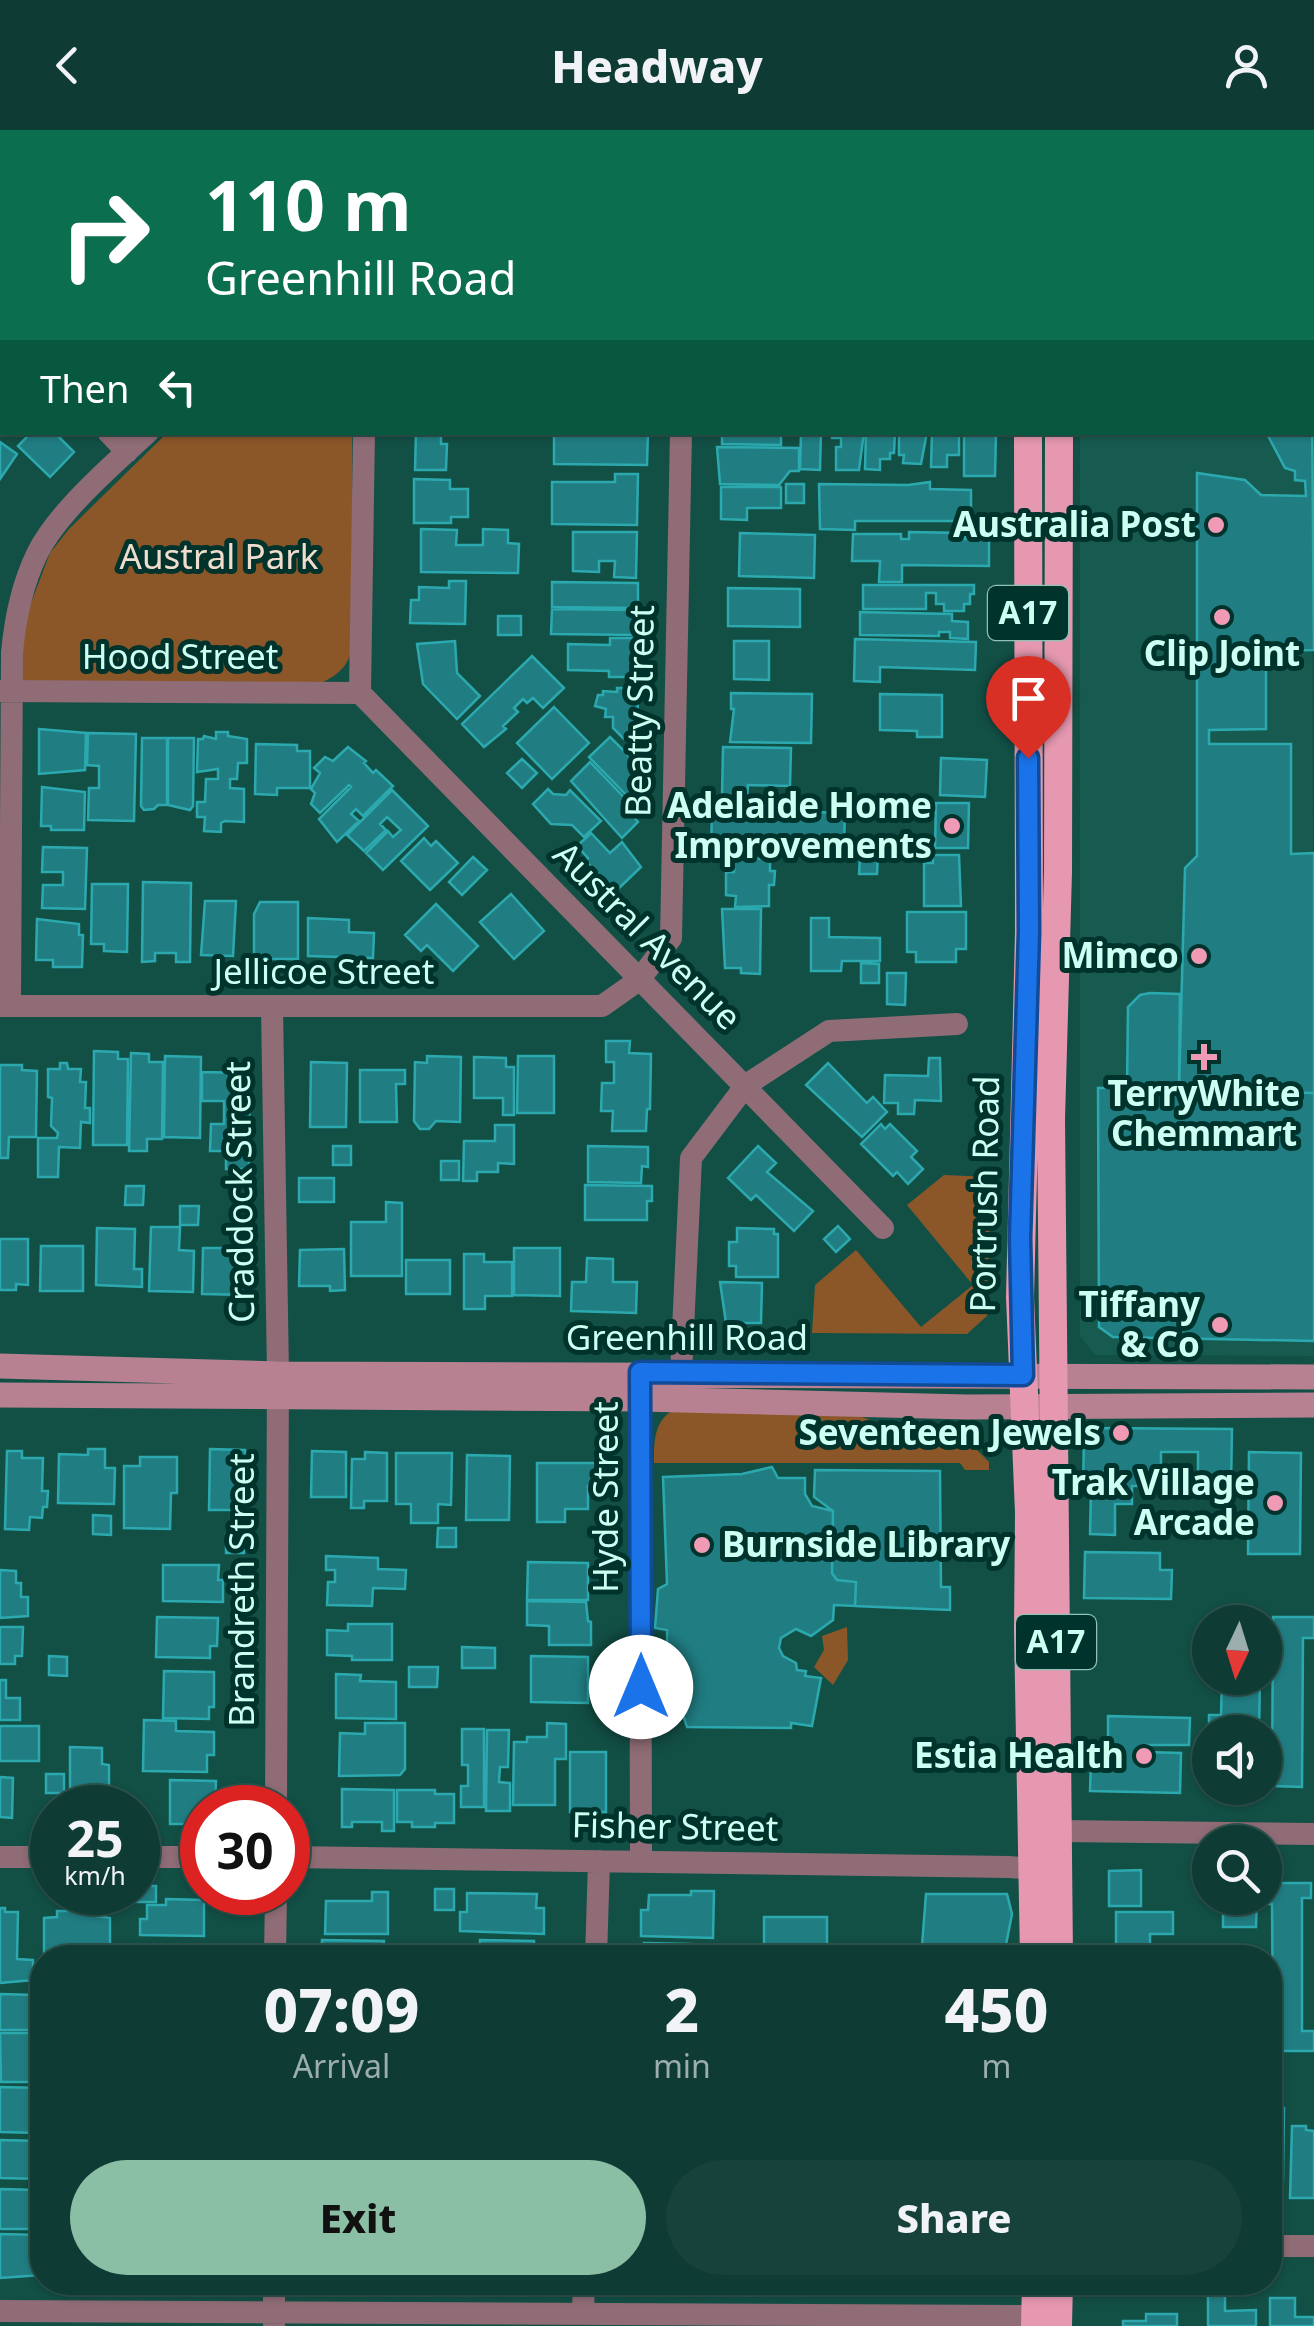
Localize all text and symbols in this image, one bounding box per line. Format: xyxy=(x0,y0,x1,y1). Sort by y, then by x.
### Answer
text: Headway xyxy=(551,35,763,96)
icon: back xyxy=(40,38,95,93)
icon: person xyxy=(1219,38,1274,93)
text: 110 m xyxy=(205,156,412,252)
icon: right xyxy=(40,170,170,300)
text: Greenhill Road xyxy=(205,247,517,308)
icon: left xyxy=(150,360,205,415)
text: Then xyxy=(40,362,130,414)
place label: Australia Post xyxy=(953,500,1196,547)
marker: Australia Post xyxy=(1205,514,1227,536)
park label: Austral Park xyxy=(120,532,319,579)
road number: A17 xyxy=(988,586,1068,640)
street label: Beatty Street xyxy=(613,605,664,817)
marker: Clip Joint xyxy=(1211,606,1233,628)
place label: Clip Joint xyxy=(1144,629,1300,676)
street label: Hood Street xyxy=(82,632,278,679)
pin xyxy=(986,656,1071,759)
icon: arrive xyxy=(1001,671,1056,726)
place label: Adelaide Home Improvements xyxy=(667,781,932,868)
marker: Adelaide Home Improvements xyxy=(941,815,963,837)
street label: Austral Avenue xyxy=(544,831,752,1039)
place label: Mimco xyxy=(1061,931,1179,978)
marker: Mimco xyxy=(1188,945,1210,967)
street label: Jellicoe Street xyxy=(211,947,434,994)
marker: TerryWhite Chemmart xyxy=(1193,1046,1215,1068)
street label: Craddock Street xyxy=(213,1061,264,1323)
place label: TerryWhite Chemmart xyxy=(1107,1069,1301,1156)
street label: Portrush Road xyxy=(958,1075,1009,1313)
place label: Tiffany & Co xyxy=(1079,1280,1200,1367)
street label: Greenhill Road xyxy=(566,1313,808,1360)
marker: Tiffany & Co xyxy=(1209,1314,1231,1336)
street label: Hyde Street xyxy=(581,1401,628,1593)
place label: Seventeen Jewels xyxy=(798,1408,1101,1455)
marker: Seventeen Jewels xyxy=(1110,1422,1132,1444)
street label: Brandreth Street xyxy=(217,1453,264,1727)
place label: Trak Village Arcade xyxy=(1052,1458,1255,1545)
marker: Trak Village Arcade xyxy=(1264,1492,1286,1514)
place label: Burnside Library xyxy=(722,1520,1010,1567)
marker: Burnside Library xyxy=(691,1534,713,1556)
north arrow xyxy=(1192,1605,1282,1695)
map controls xyxy=(1192,1605,1282,1915)
road number: A17 xyxy=(1016,1615,1096,1669)
position arrow xyxy=(589,1635,693,1739)
button: sound xyxy=(1192,1715,1282,1805)
place label: Estia Health xyxy=(914,1731,1124,1778)
marker: Estia Health xyxy=(1133,1745,1155,1767)
speed limit sign: 30 xyxy=(180,1785,310,1915)
street label: Fisher Street xyxy=(571,1800,779,1851)
text: 25 xyxy=(66,1804,124,1872)
button: search xyxy=(1192,1825,1282,1915)
text: km/h xyxy=(64,1858,126,1892)
text: 07:09 xyxy=(264,1968,419,2050)
text: 2 xyxy=(665,1968,699,2050)
text: 450 xyxy=(944,1968,1048,2050)
text: Arrival xyxy=(293,2044,390,2087)
text: min xyxy=(653,2044,711,2087)
text: m xyxy=(981,2044,1011,2087)
button: Exit xyxy=(70,2160,646,2275)
button: Share xyxy=(666,2160,1242,2275)

